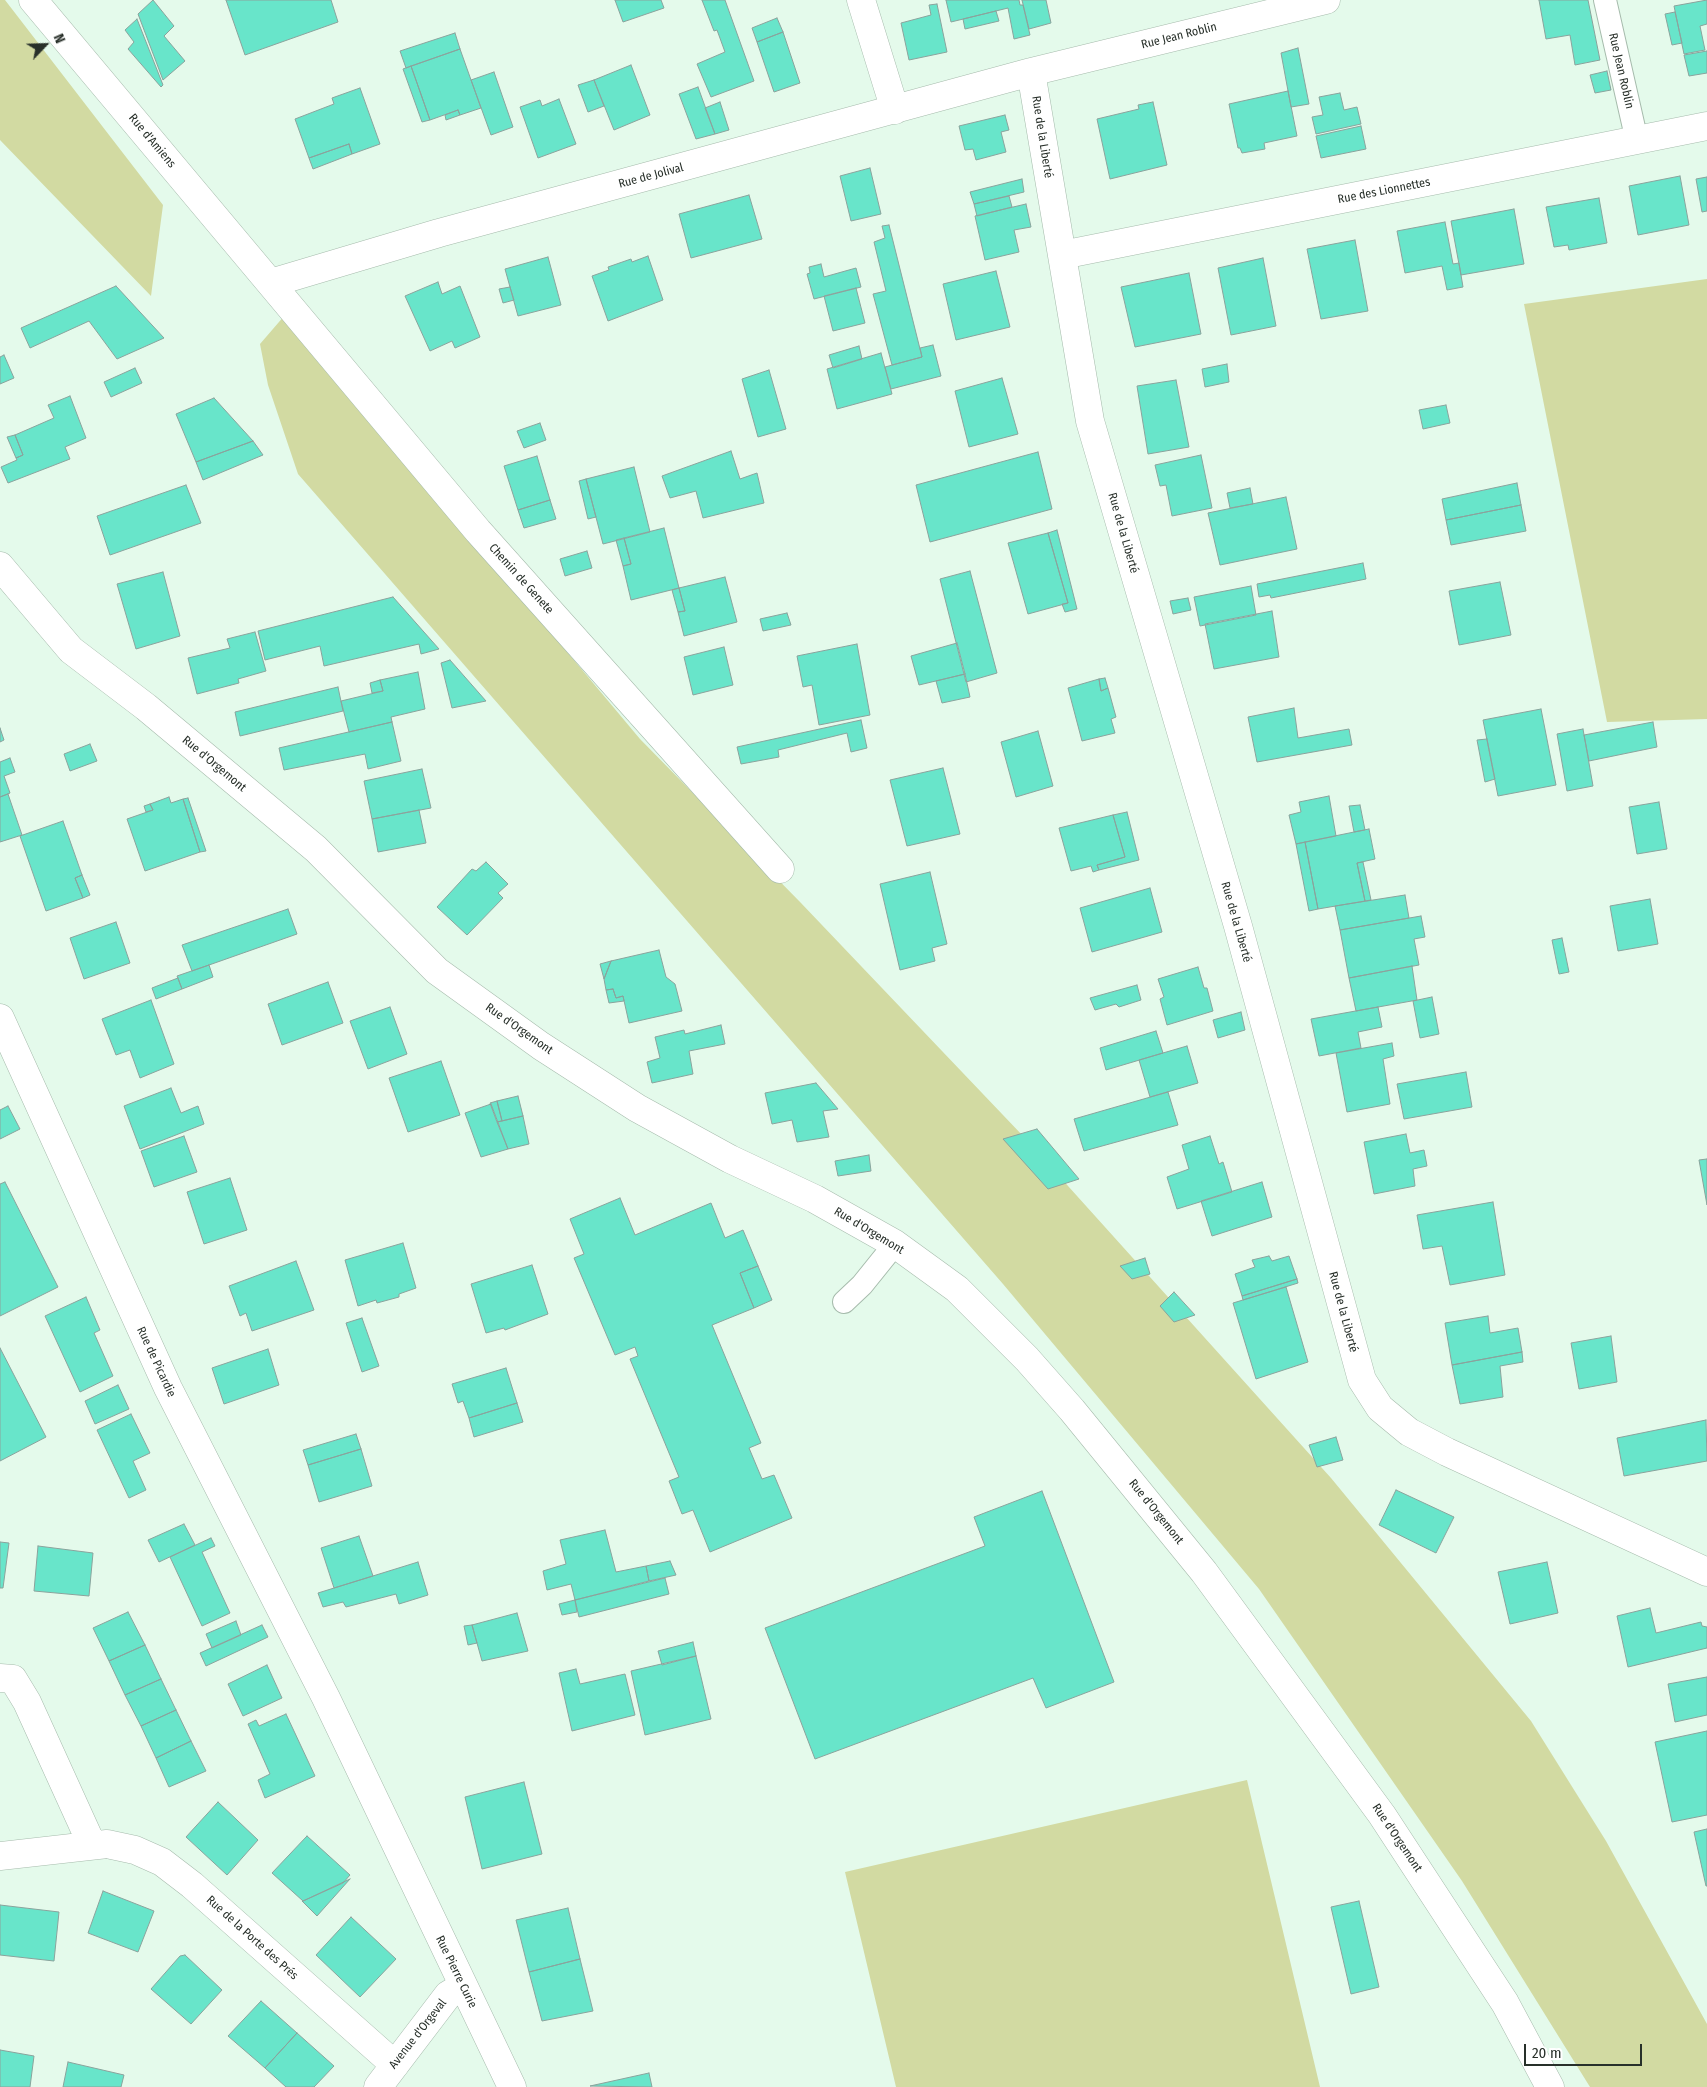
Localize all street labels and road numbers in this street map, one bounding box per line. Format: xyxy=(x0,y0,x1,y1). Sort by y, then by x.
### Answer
street label: Rue Jean Roblin xyxy=(1140,20,1218,52)
street label: Rue Jean Roblin xyxy=(1605,32,1637,110)
street label: Rue de la Liberté xyxy=(1028,95,1056,179)
street label: Rue d'Amiens xyxy=(125,111,179,171)
street label: Rue de Jolival xyxy=(617,160,685,192)
street label: Rue des Lionnettes xyxy=(1337,175,1431,207)
street label: Rue de la Liberté xyxy=(1105,491,1141,575)
street label: Chemin de Genete xyxy=(486,541,556,617)
street label: Rue d'Orgemont xyxy=(179,733,249,795)
street label: Rue de la Liberté xyxy=(1218,880,1254,964)
street label: Rue d'Orgemont xyxy=(482,1000,556,1058)
street label: Rue d'Orgemont xyxy=(831,1204,907,1258)
street label: Rue de la Liberté xyxy=(1325,1270,1361,1354)
street label: Rue de Picardie xyxy=(133,1324,179,1400)
street label: Rue d'Orgemont xyxy=(1126,1477,1186,1547)
street label: Rue d'Orgemont xyxy=(1369,1801,1425,1875)
street label: Rue de la Porte des Prés xyxy=(203,1893,301,1983)
street label: Rue Pierre Curie xyxy=(432,1933,480,2011)
street label: Avenue d'Orgeval xyxy=(386,1996,450,2072)

